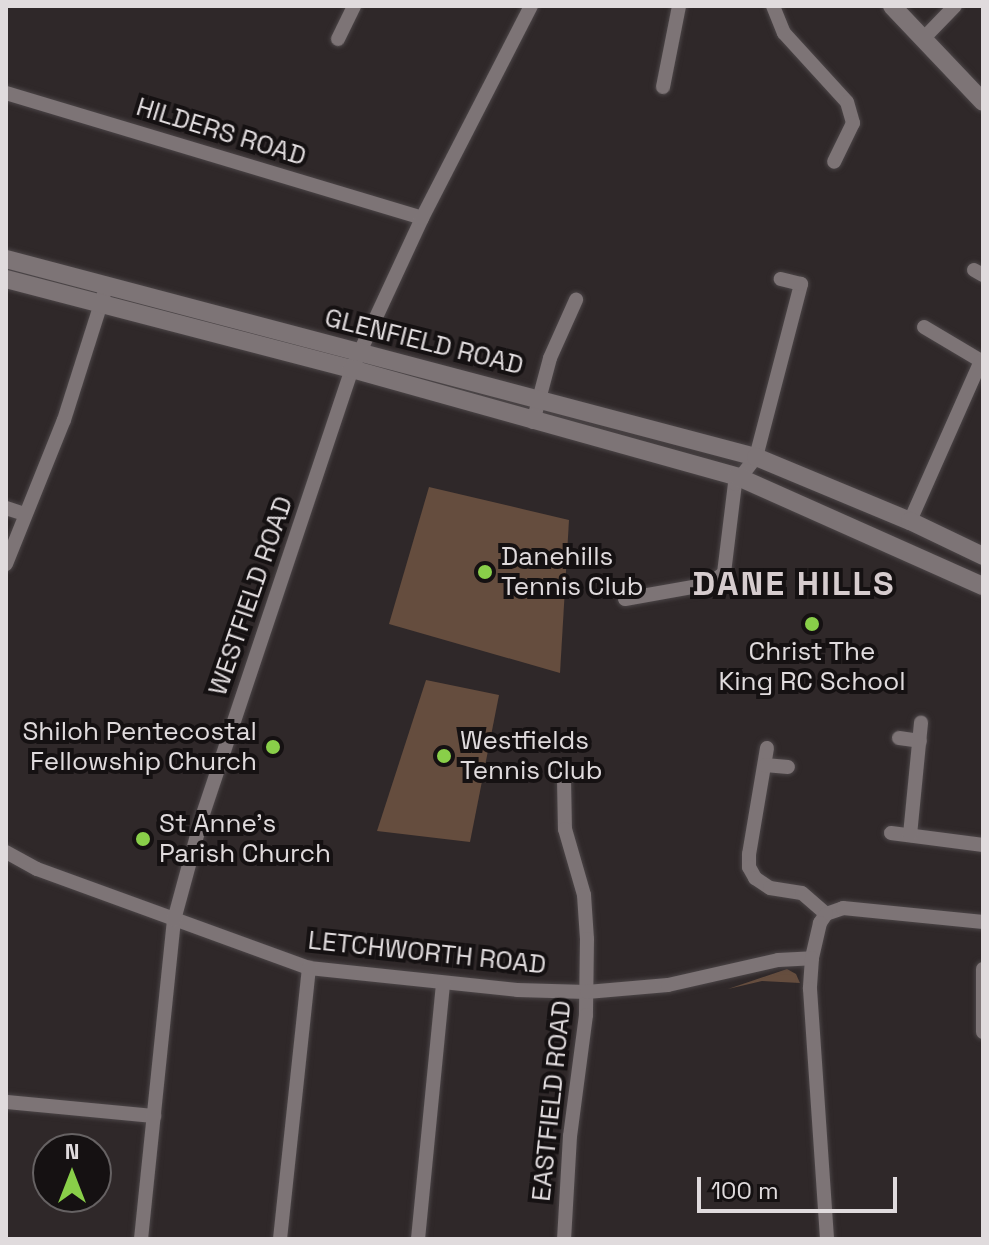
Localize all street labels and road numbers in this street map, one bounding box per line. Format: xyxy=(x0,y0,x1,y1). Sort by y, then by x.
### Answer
street label: HILDERS ROAD xyxy=(132,91,310,173)
street label: GLENFIELD ROAD xyxy=(321,302,527,382)
street label: WESTFIELD ROAD xyxy=(202,493,300,699)
street label: LETCHWORTH ROAD xyxy=(306,925,548,981)
street label: EASTFIELD ROAD xyxy=(526,999,578,1203)

